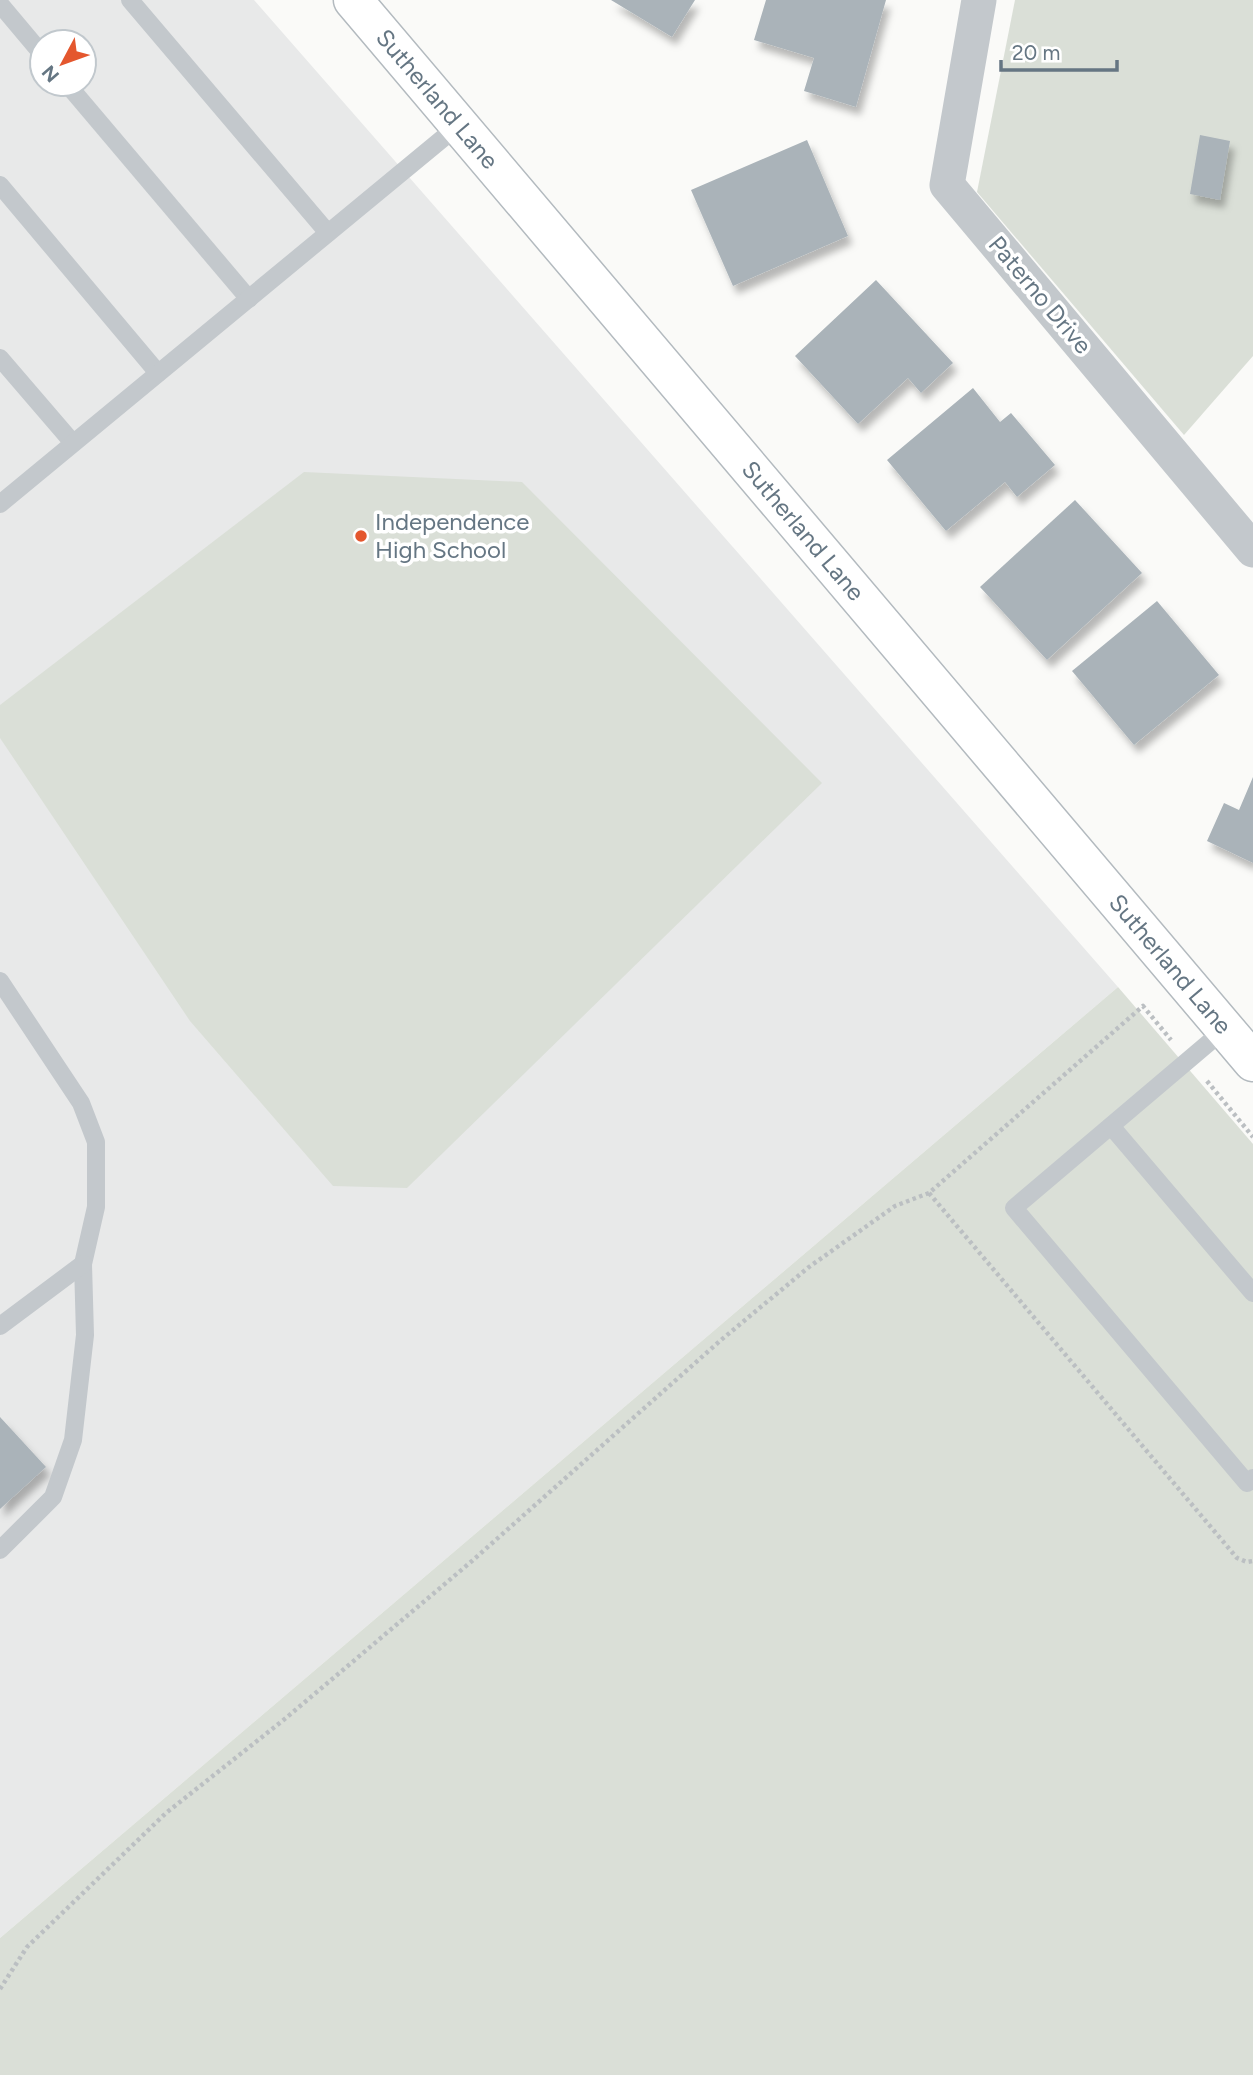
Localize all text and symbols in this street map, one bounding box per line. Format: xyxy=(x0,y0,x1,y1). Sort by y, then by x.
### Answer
street label: Sutherland Lane xyxy=(370,23,505,175)
north arrow xyxy=(28,28,98,98)
scale bar xyxy=(1001,28,1116,72)
text: 20 m xyxy=(1012,40,1060,65)
text: N xyxy=(37,61,64,87)
street label: Paterno Drive xyxy=(983,230,1098,359)
street label: Sutherland Lane xyxy=(736,455,871,606)
place label: Independence High School xyxy=(375,507,529,564)
marker: Independence High School xyxy=(353,528,369,544)
street label: Sutherland Lane xyxy=(1103,888,1238,1040)

